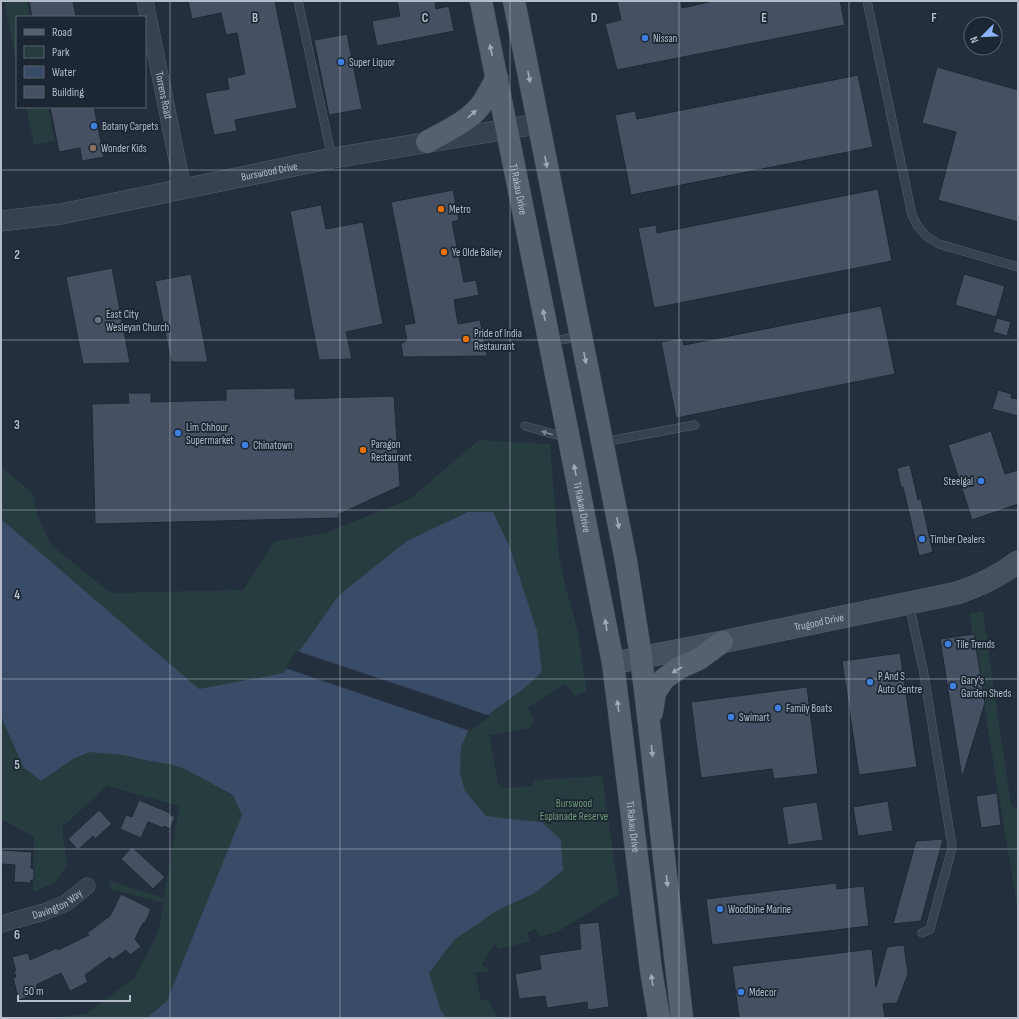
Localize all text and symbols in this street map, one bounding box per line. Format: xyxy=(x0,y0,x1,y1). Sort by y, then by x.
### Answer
text: B xyxy=(252,10,258,26)
text: C xyxy=(422,10,429,26)
text: D xyxy=(591,10,598,26)
text: E xyxy=(761,10,767,26)
text: F xyxy=(931,10,937,26)
legend xyxy=(16,16,146,108)
north arrow xyxy=(963,16,1003,56)
text: Road xyxy=(52,25,72,40)
place label: Nissan xyxy=(653,32,678,45)
marker: Nissan xyxy=(640,33,650,43)
text: N xyxy=(967,34,981,45)
one-way arrow xyxy=(488,44,494,56)
text: Park xyxy=(52,45,70,60)
place label: Super Liquor xyxy=(349,56,395,69)
marker: Super Liquor xyxy=(336,57,346,67)
text: Water xyxy=(52,65,76,80)
street label: Torrens Road xyxy=(152,71,175,120)
one-way arrow xyxy=(526,71,532,83)
text: Building xyxy=(52,85,84,100)
one-way arrow xyxy=(467,109,477,119)
place label: Botany Carpets xyxy=(102,120,158,133)
marker: Botany Carpets xyxy=(89,121,99,131)
place label: Wonder Kids xyxy=(101,142,147,155)
marker: Wonder Kids xyxy=(88,143,98,153)
one-way arrow xyxy=(543,156,549,168)
street label: Burswood Drive xyxy=(240,159,299,184)
street label: Ti Rakau Drive xyxy=(507,163,530,216)
place label: Metro xyxy=(449,203,471,216)
marker: Metro xyxy=(436,204,446,214)
place label: Ye Olde Bailey xyxy=(452,246,503,259)
text: 2 xyxy=(14,247,20,263)
marker: Ye Olde Bailey xyxy=(439,247,449,257)
place label: East City Wesleyan Church xyxy=(106,308,170,334)
one-way arrow xyxy=(541,308,547,321)
marker: East City Wesleyan Church xyxy=(93,315,103,325)
place label: Pride of India Restaurant xyxy=(474,327,522,353)
marker: Pride of India Restaurant xyxy=(461,334,471,344)
one-way arrow xyxy=(582,352,588,364)
text: 3 xyxy=(14,417,20,433)
place label: Lim Chhour Supermarket xyxy=(186,421,234,447)
marker: Lim Chhour Supermarket xyxy=(173,428,183,438)
one-way arrow xyxy=(541,429,553,435)
place label: Paragon Restaurant xyxy=(371,438,412,464)
place label: Chinatown xyxy=(253,439,293,452)
marker: Chinatown xyxy=(240,440,250,450)
marker: Paragon Restaurant xyxy=(358,445,368,455)
one-way arrow xyxy=(572,463,578,476)
place label: Steelgal xyxy=(944,475,973,488)
marker: Steelgal xyxy=(976,476,986,486)
street label: Ti Rakau Drive xyxy=(571,481,593,534)
one-way arrow xyxy=(615,517,621,529)
place label: Timber Dealers xyxy=(930,533,985,546)
marker: Timber Dealers xyxy=(917,534,927,544)
text: 4 xyxy=(14,587,20,603)
street label: Trugood Drive xyxy=(793,611,845,634)
one-way arrow xyxy=(602,618,608,631)
place label: Tile Trends xyxy=(956,638,995,651)
marker: Tile Trends xyxy=(943,639,953,649)
one-way arrow xyxy=(671,666,683,673)
place label: P And S Auto Centre xyxy=(877,670,922,696)
place label: Gary's Garden Sheds xyxy=(961,674,1012,700)
marker: P And S Auto Centre xyxy=(865,677,875,687)
marker: Gary's Garden Sheds xyxy=(948,681,958,691)
one-way arrow xyxy=(615,700,622,712)
place label: Family Boats xyxy=(786,702,832,715)
marker: Family Boats xyxy=(773,703,783,713)
place label: Swimart xyxy=(739,711,771,724)
marker: Swimart xyxy=(726,712,736,722)
one-way arrow xyxy=(649,745,656,758)
text: 5 xyxy=(14,757,20,773)
park label: Burswood Esplanade Reserve xyxy=(540,797,608,823)
street label: Ti Rakau Drive xyxy=(623,800,642,853)
one-way arrow xyxy=(664,875,670,887)
street label: Davington Way xyxy=(31,886,86,922)
place label: Woodbine Marine xyxy=(728,903,791,916)
marker: Woodbine Marine xyxy=(715,904,725,914)
text: 6 xyxy=(14,927,20,943)
one-way arrow xyxy=(649,973,655,986)
scale bar xyxy=(18,977,130,1003)
text: 50 m xyxy=(24,984,44,999)
place label: Mdecor xyxy=(749,986,777,999)
marker: Mdecor xyxy=(736,987,746,997)

